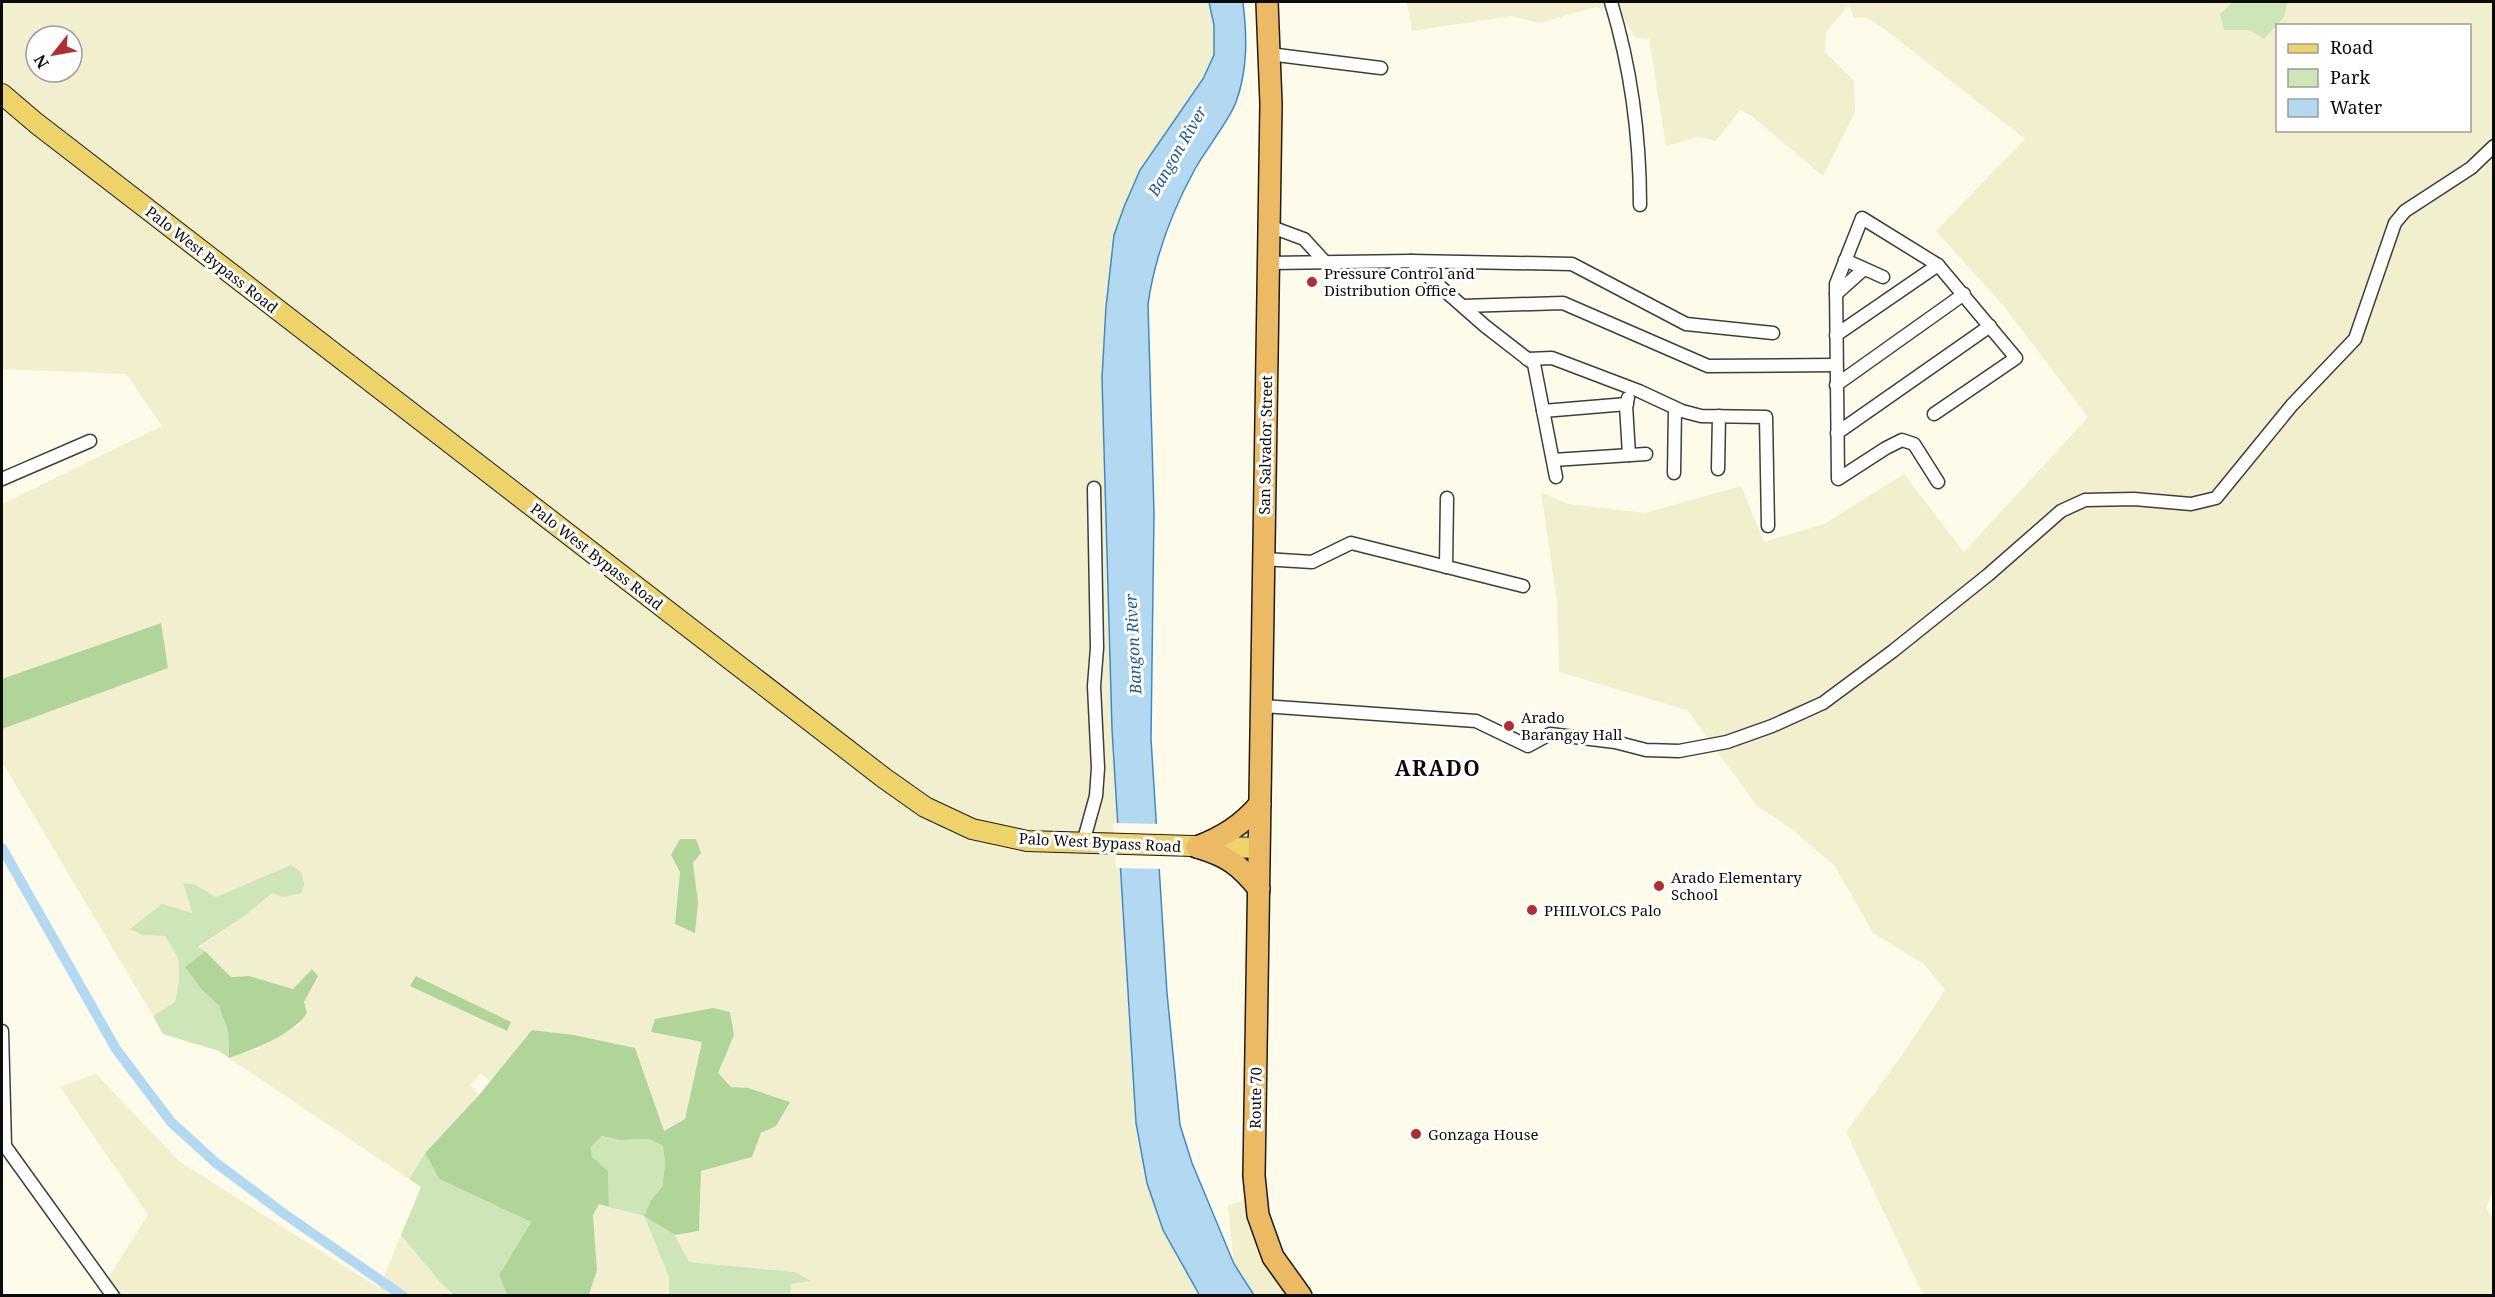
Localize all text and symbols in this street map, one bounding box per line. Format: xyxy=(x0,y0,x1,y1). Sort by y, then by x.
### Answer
north arrow xyxy=(24,24,84,84)
legend xyxy=(2276,24,2471,132)
text: Road xyxy=(2330,35,2373,59)
text: N xyxy=(28,50,54,73)
text: Park xyxy=(2330,65,2370,89)
text: Water xyxy=(2330,95,2383,119)
water label: Bangon River xyxy=(1142,101,1212,201)
street label: Palo West Bypass Road xyxy=(142,201,282,317)
place label: Pressure Control and Distribution Office xyxy=(1324,263,1475,300)
marker: Pressure Control and Distribution Office xyxy=(1305,275,1319,289)
street label: San Salvador Street xyxy=(1254,375,1276,515)
street label: Palo West Bypass Road xyxy=(527,498,667,614)
water label: Bangon River xyxy=(1119,593,1147,696)
place label: Arado Barangay Hall xyxy=(1521,707,1623,744)
marker: Arado Barangay Hall xyxy=(1502,719,1516,733)
district label: ARADO xyxy=(1395,754,1481,782)
street label: Palo West Bypass Road xyxy=(1018,828,1182,856)
place label: Arado Elementary School xyxy=(1671,867,1802,904)
marker: Arado Elementary School xyxy=(1652,879,1666,893)
place label: PHILVOLCS Palo xyxy=(1544,900,1661,920)
marker: PHILVOLCS Palo xyxy=(1525,903,1539,917)
street label: Route 70 xyxy=(1244,1067,1266,1129)
place label: Gonzaga House xyxy=(1428,1124,1538,1144)
marker: Gonzaga House xyxy=(1409,1127,1423,1141)

